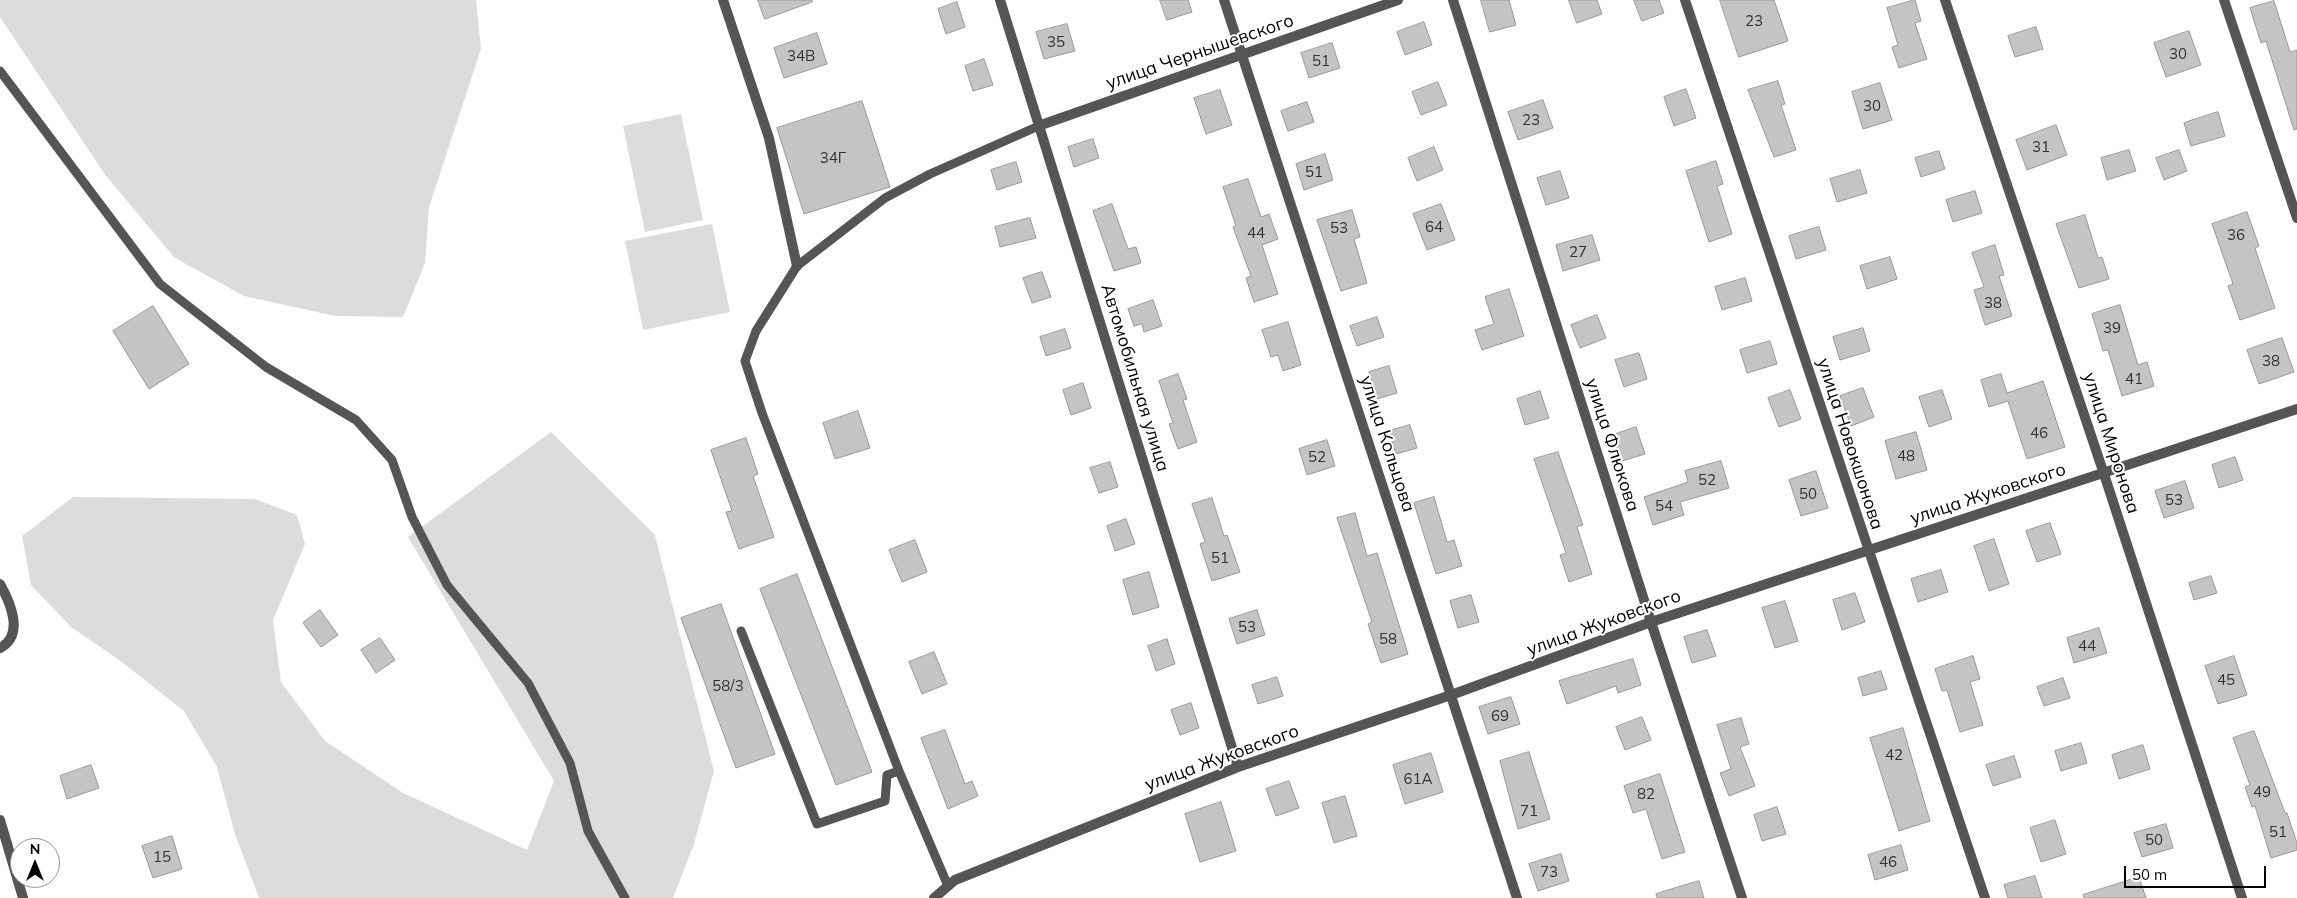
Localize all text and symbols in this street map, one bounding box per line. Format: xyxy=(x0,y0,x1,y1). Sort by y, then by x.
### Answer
street label: улица Чернышевского xyxy=(1103,10,1297,94)
house number: 23 xyxy=(1745,12,1763,30)
house number: 35 xyxy=(1047,33,1065,51)
house number: 30 xyxy=(2169,45,2187,63)
house number: 34В xyxy=(787,47,815,65)
house number: 51 xyxy=(1312,52,1330,70)
house number: 30 xyxy=(1863,97,1881,115)
house number: 23 xyxy=(1522,111,1540,129)
house number: 31 xyxy=(2032,138,2050,156)
house number: 34Г xyxy=(820,149,846,167)
house number: 51 xyxy=(1305,163,1323,181)
house number: 64 xyxy=(1425,218,1443,236)
house number: 53 xyxy=(1330,219,1348,237)
house number: 44 xyxy=(1247,224,1265,242)
house number: 36 xyxy=(2227,226,2245,244)
house number: 27 xyxy=(1569,243,1587,261)
street label: Автомобильная улица xyxy=(1096,282,1174,474)
house number: 38 xyxy=(1984,294,2002,312)
house number: 39 xyxy=(2103,319,2121,337)
house number: 38 xyxy=(2262,352,2280,370)
street label: улица Новокшонова xyxy=(1812,356,1888,532)
street label: улица Миронова xyxy=(2078,370,2144,516)
house number: 41 xyxy=(2125,370,2143,388)
street label: улица Кольцова xyxy=(1355,373,1419,515)
street label: улица Флюкова xyxy=(1580,376,1644,514)
house number: 46 xyxy=(2030,424,2048,442)
house number: 48 xyxy=(1897,447,1915,465)
house number: 52 xyxy=(1308,448,1326,466)
street label: улица Жуковского xyxy=(1907,459,2069,529)
house number: 52 xyxy=(1698,471,1716,489)
house number: 50 xyxy=(1799,485,1817,503)
house number: 53 xyxy=(2165,491,2183,509)
house number: 54 xyxy=(1655,497,1673,515)
house number: 51 xyxy=(1211,549,1229,567)
street label: улица Жуковского xyxy=(1524,585,1684,661)
house number: 53 xyxy=(1238,618,1256,636)
house number: 58 xyxy=(1379,630,1397,648)
house number: 44 xyxy=(2078,637,2096,655)
house number: 45 xyxy=(2217,671,2235,689)
house number: 58/3 xyxy=(712,677,744,695)
house number: 69 xyxy=(1491,707,1509,725)
street label: улица Жуковского xyxy=(1142,720,1302,796)
house number: 42 xyxy=(1885,746,1903,764)
house number: 61А xyxy=(1403,770,1433,788)
house number: 49 xyxy=(2253,783,2271,801)
house number: 82 xyxy=(1637,785,1655,803)
house number: 71 xyxy=(1520,802,1538,820)
house number: 51 xyxy=(2269,823,2287,841)
house number: 50 xyxy=(2145,831,2163,849)
north arrow xyxy=(10,838,60,888)
text: N xyxy=(30,840,40,858)
house number: 15 xyxy=(153,848,171,866)
house number: 46 xyxy=(1879,853,1897,871)
scale bar xyxy=(2127,856,2270,888)
house number: 73 xyxy=(1540,863,1558,881)
text: 50 m xyxy=(2132,865,2167,884)

